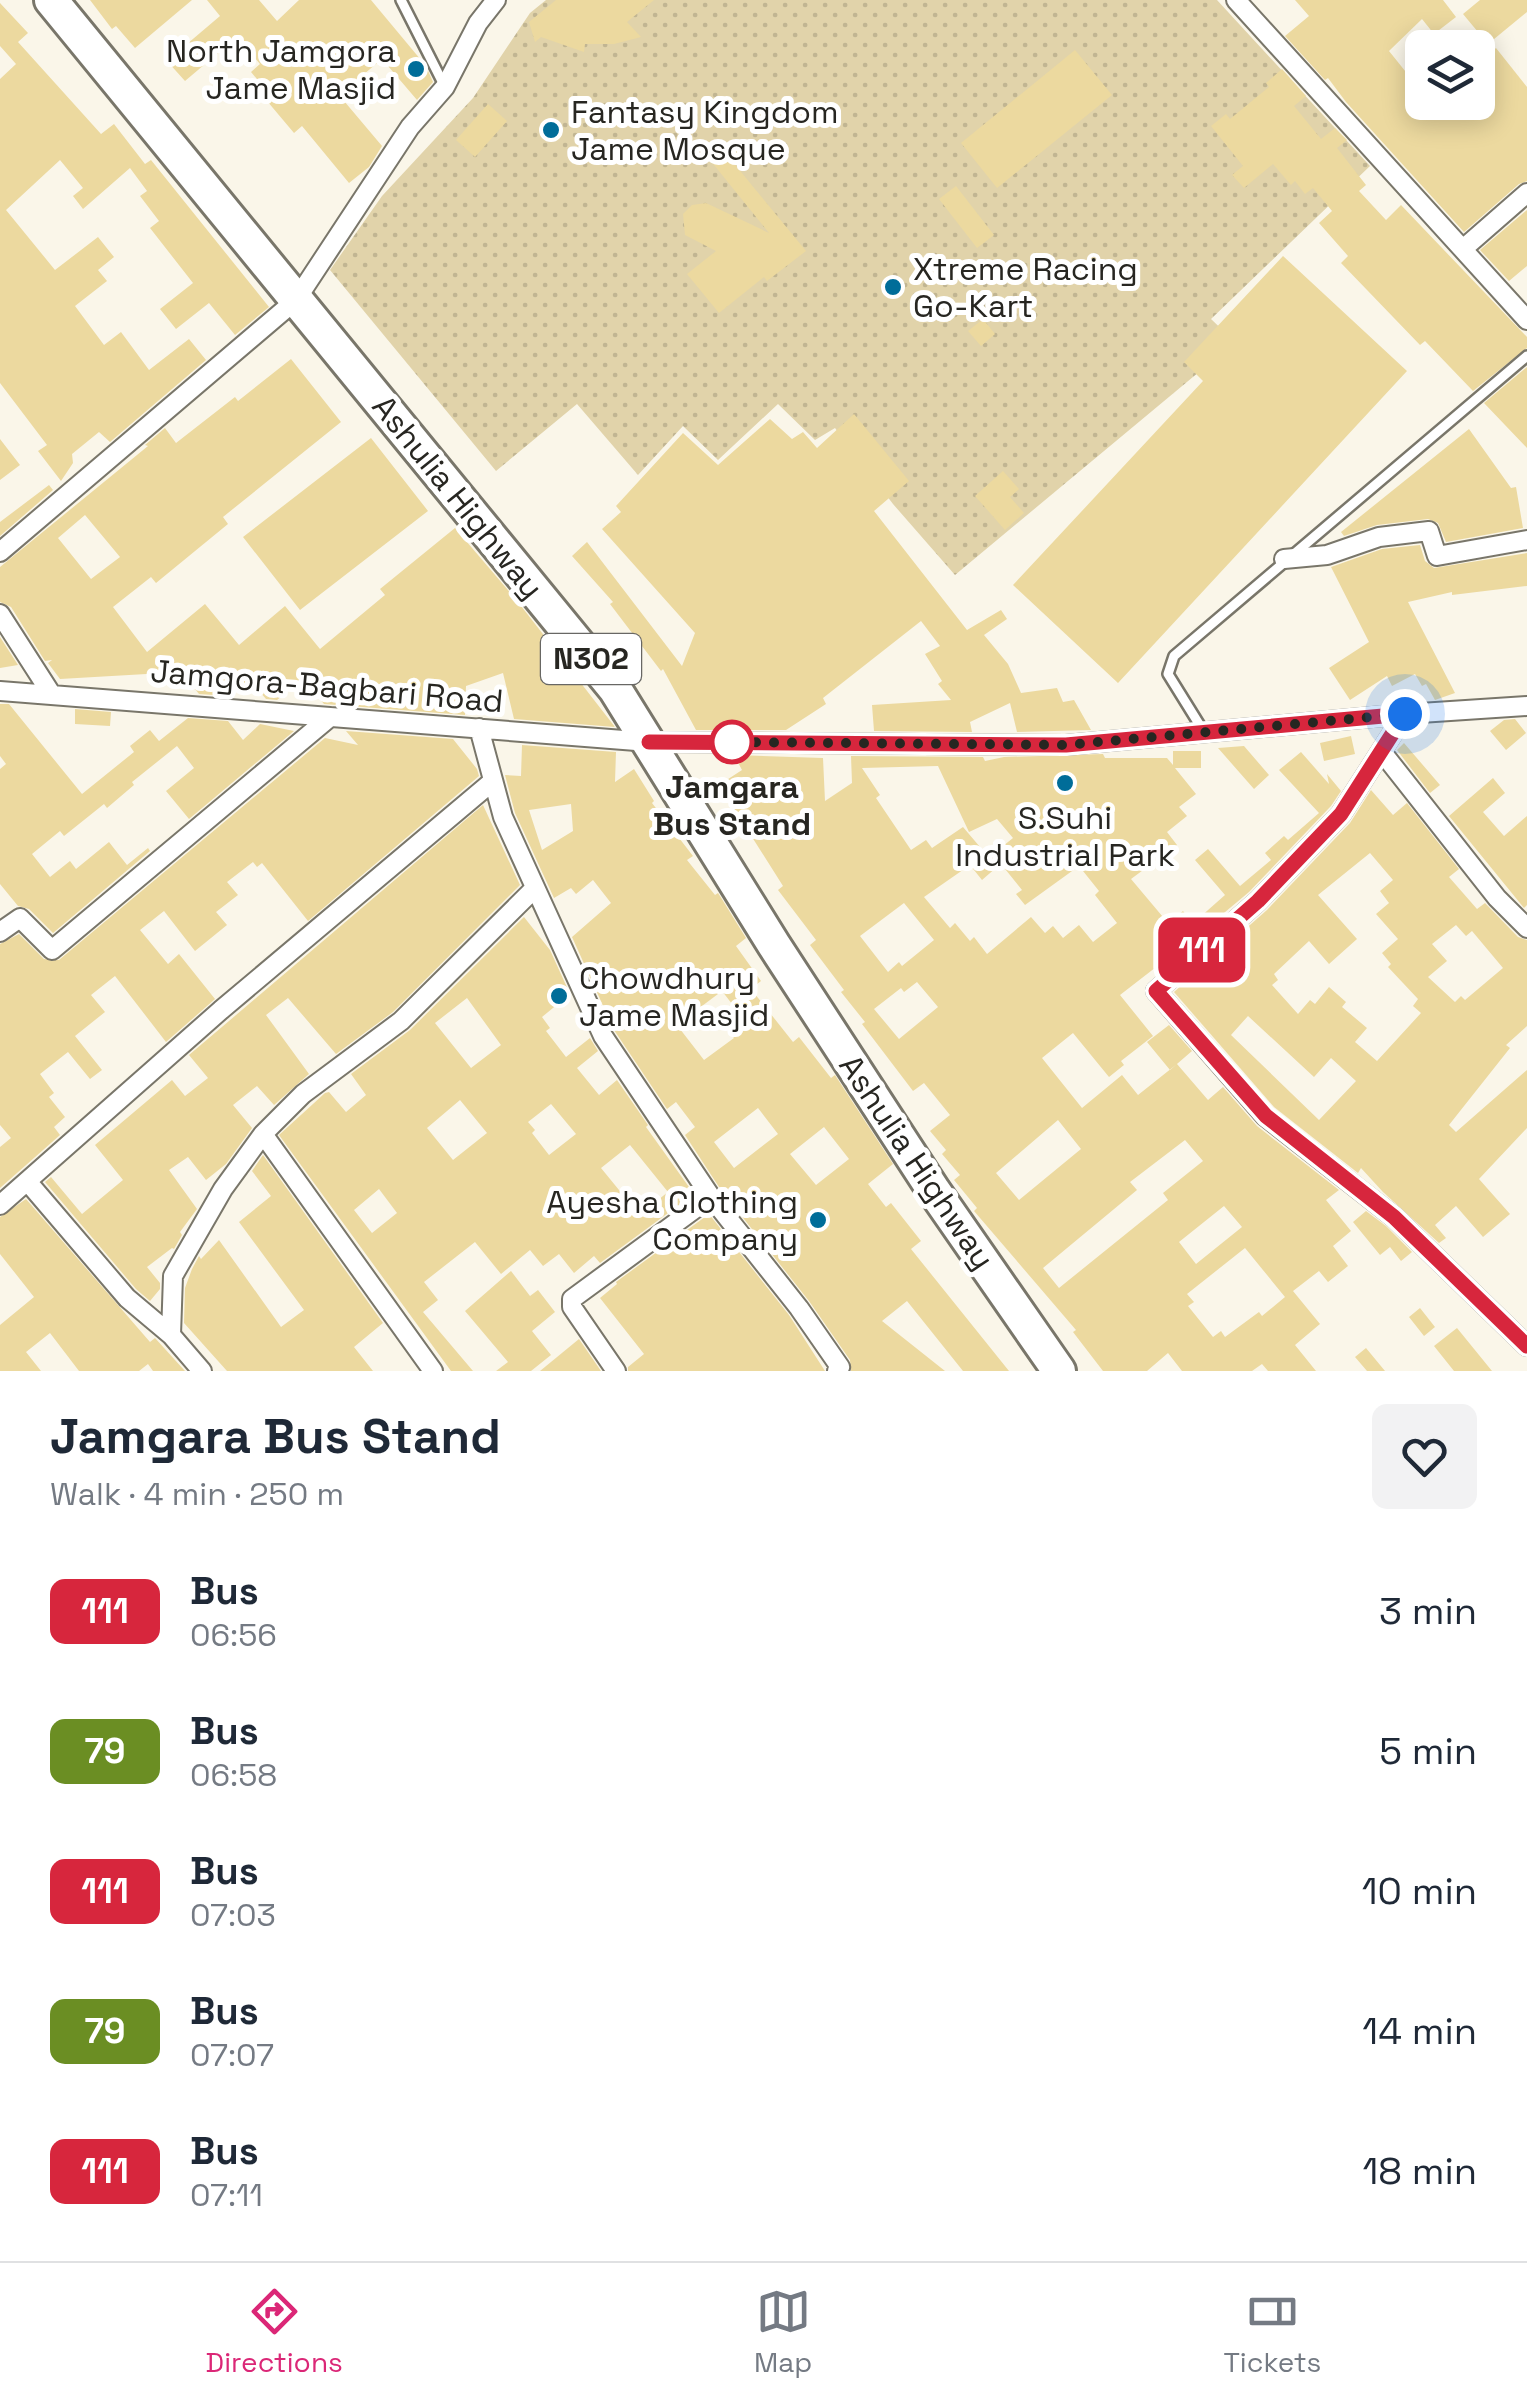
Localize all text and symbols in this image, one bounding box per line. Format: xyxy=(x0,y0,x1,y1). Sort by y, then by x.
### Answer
map controls xyxy=(1405,30,1495,120)
button: layers xyxy=(1405,30,1495,120)
place label: North Jamgora Jame Masjid xyxy=(166,31,396,108)
marker: North Jamgora Jame Masjid xyxy=(405,58,427,80)
place label: Fantasy Kingdom Jame Mosque xyxy=(571,92,839,169)
marker: Fantasy Kingdom Jame Mosque xyxy=(540,119,562,141)
place label: Xtreme Racing Go-Kart xyxy=(913,249,1138,326)
marker: Xtreme Racing Go-Kart xyxy=(882,276,904,298)
street label: Ashulia Highway xyxy=(364,387,552,607)
road number: N302 xyxy=(541,634,641,684)
street label: Jamgora-Bagbari Road xyxy=(149,651,505,721)
your location xyxy=(1380,689,1430,739)
marker: Jamgara Bus Stand xyxy=(711,721,753,763)
place label: Jamgara Bus Stand xyxy=(653,767,811,844)
marker: S.Suhi Industrial Park xyxy=(1054,772,1076,794)
place label: S.Suhi Industrial Park xyxy=(955,798,1175,875)
line badge: 111 xyxy=(1144,918,1260,982)
text: 111 xyxy=(1178,928,1226,972)
place label: Chowdhury Jame Masjid xyxy=(579,958,769,1035)
marker: Chowdhury Jame Masjid xyxy=(548,985,570,1007)
street label: Ashulia Highway xyxy=(831,1047,1003,1277)
place label: Ayesha Clothing Company xyxy=(546,1182,798,1259)
marker: Ayesha Clothing Company xyxy=(807,1209,829,1231)
button: heart xyxy=(1372,1404,1477,1509)
text: Jamgara Bus Stand xyxy=(50,1406,501,1467)
text: Walk · 4 min · 250 m xyxy=(50,1474,344,1514)
text: Bus xyxy=(190,1567,259,1615)
text: 3 min xyxy=(1379,1587,1477,1635)
text: 111 xyxy=(81,1589,129,1633)
text: 06:56 xyxy=(190,1615,277,1655)
text: Bus xyxy=(190,1707,259,1755)
text: 5 min xyxy=(1379,1727,1477,1775)
text: 79 xyxy=(84,1729,126,1773)
text: 06:58 xyxy=(190,1755,277,1795)
text: Bus xyxy=(190,1847,259,1895)
text: 10 min xyxy=(1362,1867,1477,1915)
text: 111 xyxy=(81,1869,129,1913)
text: 07:03 xyxy=(190,1895,276,1935)
text: Bus xyxy=(190,1987,259,2035)
text: 14 min xyxy=(1362,2007,1477,2055)
text: 79 xyxy=(84,2009,126,2053)
text: 07:07 xyxy=(190,2035,274,2075)
text: Bus xyxy=(190,2127,259,2175)
text: 18 min xyxy=(1362,2147,1477,2195)
text: 111 xyxy=(81,2149,129,2193)
text: 07:11 xyxy=(190,2175,263,2215)
tab: Directions xyxy=(206,2284,343,2380)
tab: Map xyxy=(754,2284,812,2380)
tab: Tickets xyxy=(1224,2284,1321,2380)

